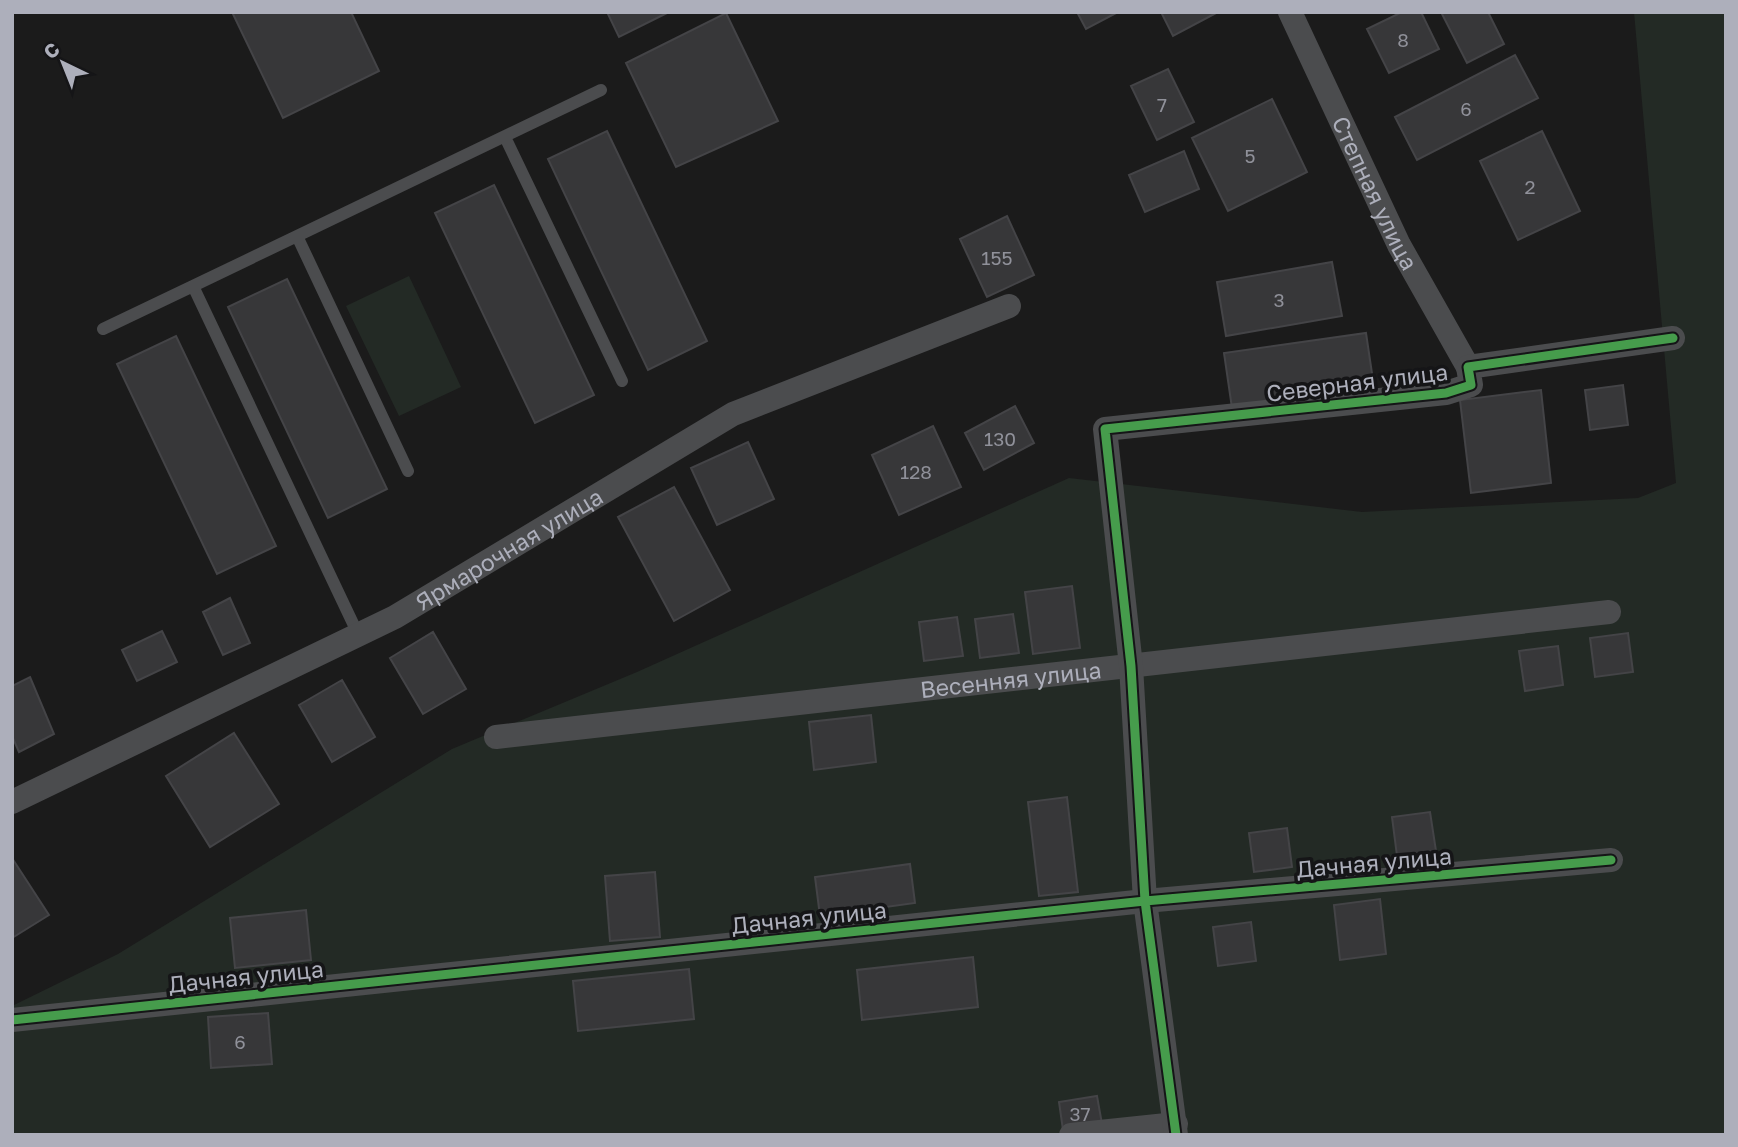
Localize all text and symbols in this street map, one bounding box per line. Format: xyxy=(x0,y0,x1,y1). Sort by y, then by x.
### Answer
north arrow xyxy=(28,28,98,98)
house number: 8 xyxy=(1397,28,1409,51)
text: С xyxy=(38,37,64,63)
house number: 7 xyxy=(1157,93,1167,116)
house number: 6 xyxy=(1460,97,1472,120)
street label: Степная улица xyxy=(1327,112,1424,275)
house number: 5 xyxy=(1244,144,1256,167)
house number: 2 xyxy=(1524,175,1536,198)
house number: 155 xyxy=(981,246,1013,269)
house number: 3 xyxy=(1273,288,1285,311)
street label: Северная улица xyxy=(1265,357,1449,407)
house number: 130 xyxy=(984,427,1016,450)
house number: 128 xyxy=(900,460,932,483)
street label: Ярмарочная улица xyxy=(410,482,607,616)
street label: Весенняя улица xyxy=(919,655,1103,703)
street label: Дачная улица xyxy=(1295,841,1453,883)
street label: Дачная улица xyxy=(730,895,888,939)
street label: Дачная улица xyxy=(167,954,325,998)
house number: 6 xyxy=(234,1030,246,1053)
house number: 37 xyxy=(1069,1102,1091,1125)

